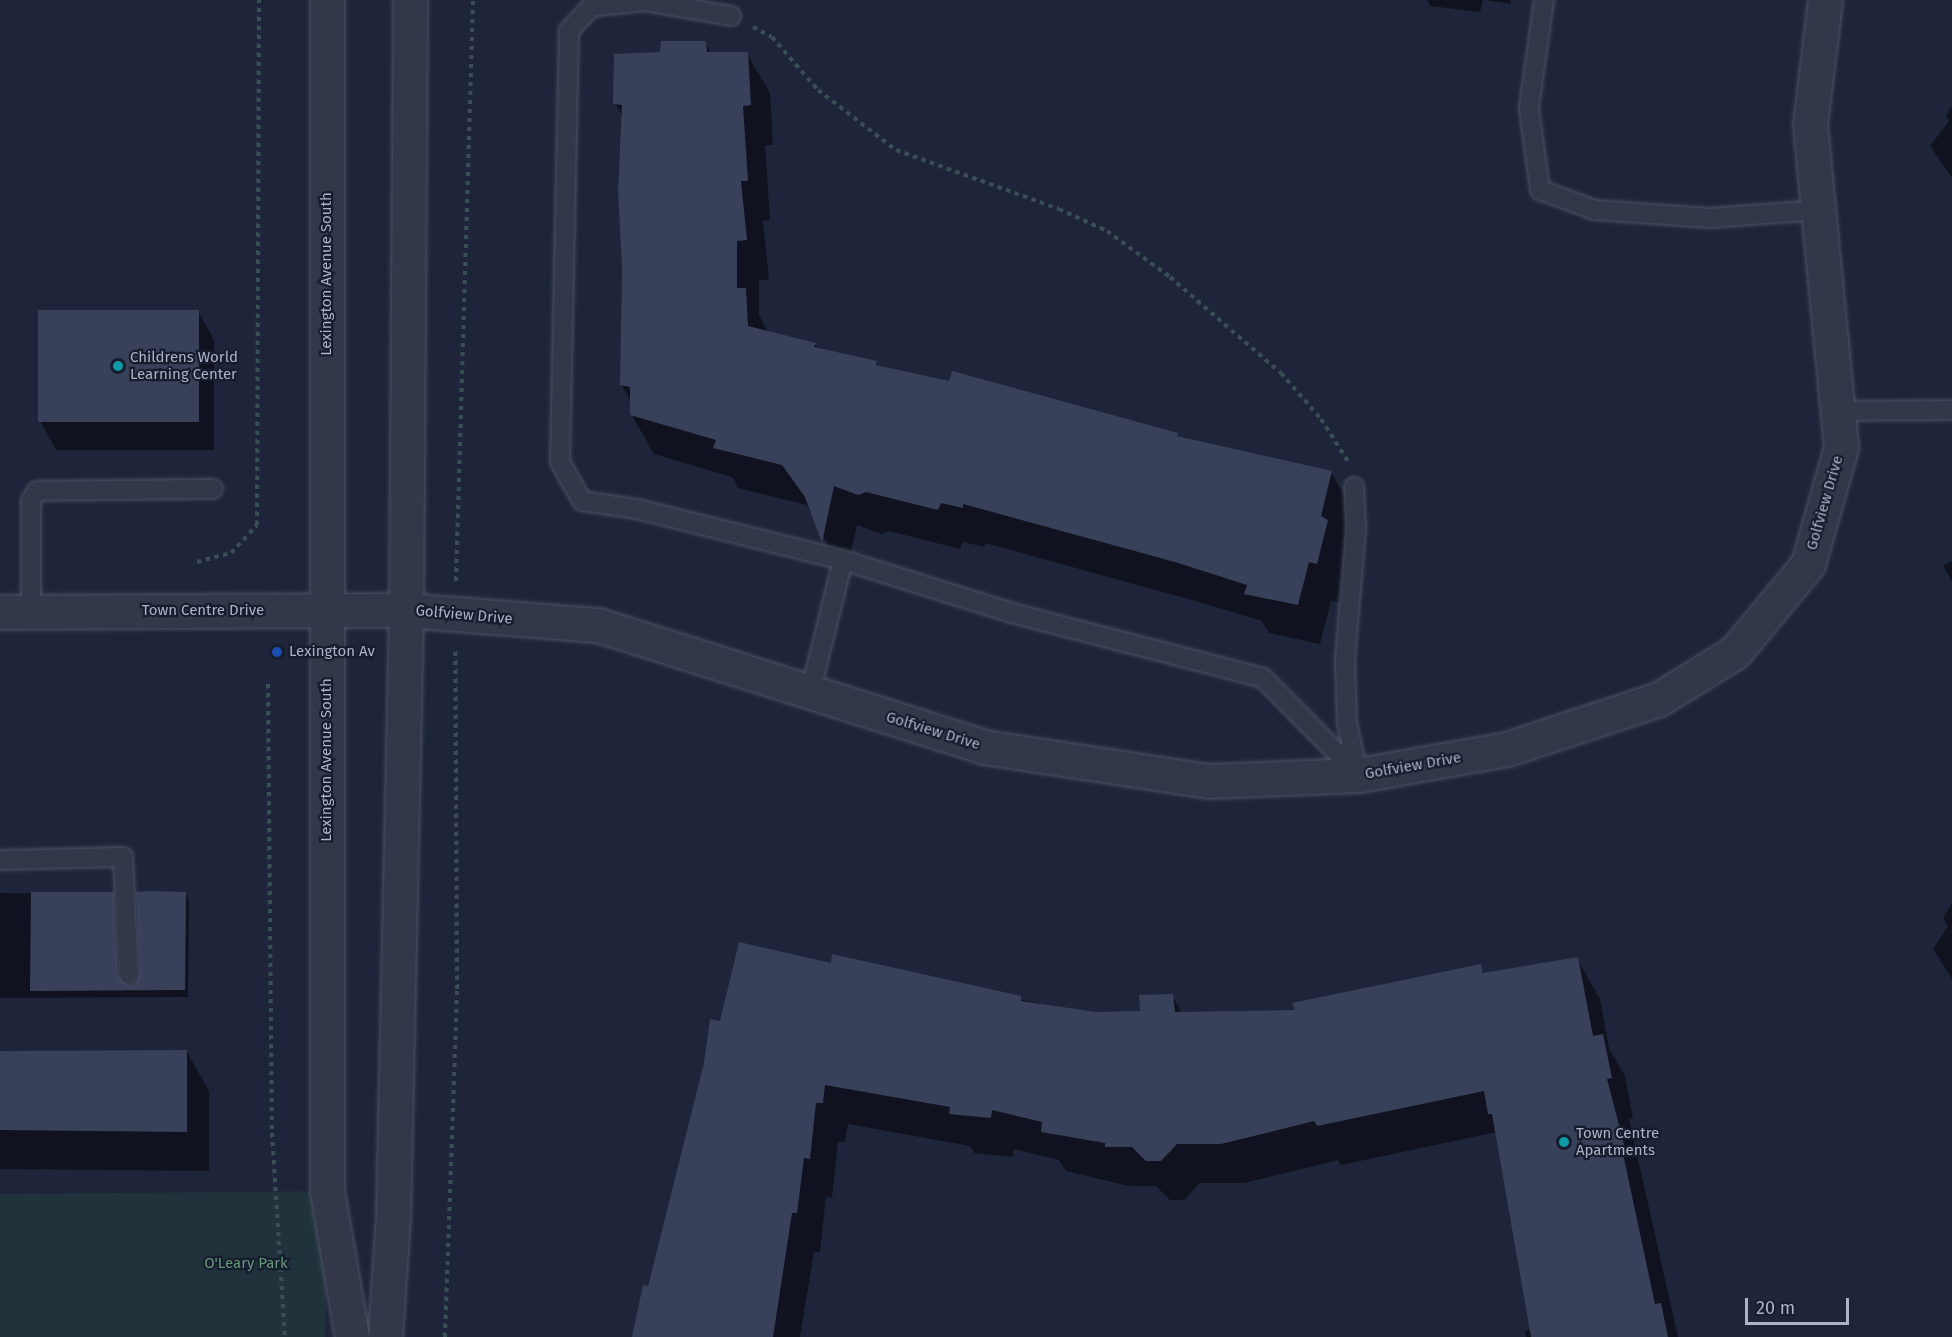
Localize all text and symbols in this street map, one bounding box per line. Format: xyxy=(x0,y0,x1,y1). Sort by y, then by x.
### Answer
street label: Lexington Avenue South xyxy=(318,192,336,356)
place label: Childrens World Learning Center xyxy=(130,348,238,383)
marker: Childrens World Learning Center xyxy=(111,359,125,373)
street label: Golfview Drive xyxy=(1803,454,1847,552)
street label: Town Centre Drive xyxy=(142,602,264,620)
street label: Golfview Drive xyxy=(415,602,513,628)
place label: Lexington Av xyxy=(289,643,375,661)
marker: Lexington Av xyxy=(270,645,284,659)
street label: Lexington Avenue South xyxy=(318,678,336,842)
street label: Golfview Drive xyxy=(884,708,982,754)
street label: Golfview Drive xyxy=(1364,749,1462,783)
place label: Town Centre Apartments xyxy=(1576,1124,1659,1159)
marker: Town Centre Apartments xyxy=(1557,1135,1571,1149)
park label: O'Leary Park xyxy=(204,1255,288,1273)
scale bar xyxy=(1748,1286,1852,1324)
text: 20 m xyxy=(1756,1297,1795,1319)

